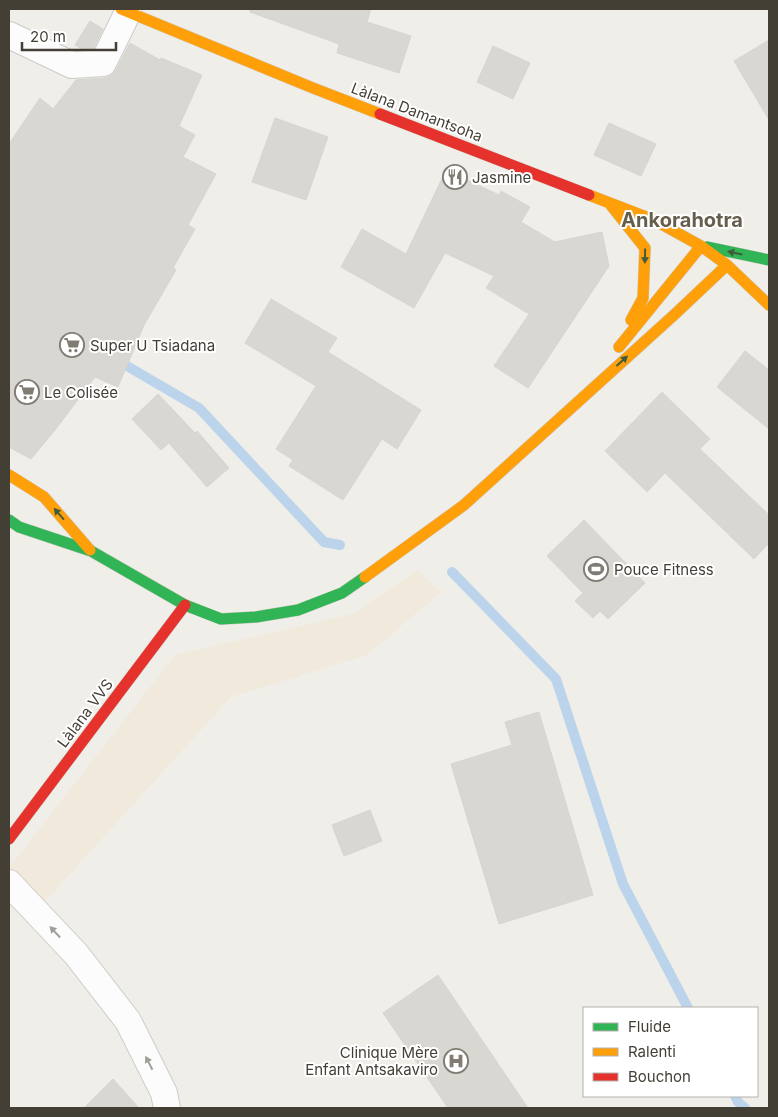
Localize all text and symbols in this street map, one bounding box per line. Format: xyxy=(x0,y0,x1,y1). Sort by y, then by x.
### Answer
scale bar xyxy=(22,20,116,52)
text: 20 m xyxy=(30,27,66,46)
street label: Làlana Damantsoha xyxy=(349,78,485,146)
restaurant icon: Jasmine xyxy=(442,164,468,190)
place label: Jasmine xyxy=(472,168,531,187)
district label: Ankorahotra xyxy=(621,208,743,232)
one-way arrow xyxy=(641,248,649,264)
one-way arrow xyxy=(727,249,743,257)
supermarket icon: Super U Tsiadana xyxy=(59,332,85,358)
place label: Super U Tsiadana xyxy=(90,336,215,355)
one-way arrow xyxy=(616,356,629,367)
supermarket icon: Le Colisée xyxy=(14,379,40,405)
place label: Le Colisée xyxy=(44,383,118,402)
one-way arrow xyxy=(53,509,65,521)
sports icon: Pouce Fitness xyxy=(583,556,609,582)
place label: Pouce Fitness xyxy=(614,560,714,579)
street label: Làlana VVS xyxy=(53,675,117,751)
one-way arrow xyxy=(49,926,61,938)
legend xyxy=(583,1007,758,1097)
text: Fluide xyxy=(628,1017,671,1036)
text: Ralenti xyxy=(628,1042,676,1061)
place label: Clinique Mère Enfant Antsakaviro xyxy=(305,1043,438,1079)
hospital icon: Clinique Mère Enfant Antsakaviro xyxy=(443,1048,469,1074)
one-way arrow xyxy=(145,1056,153,1071)
text: Bouchon xyxy=(628,1067,691,1086)

